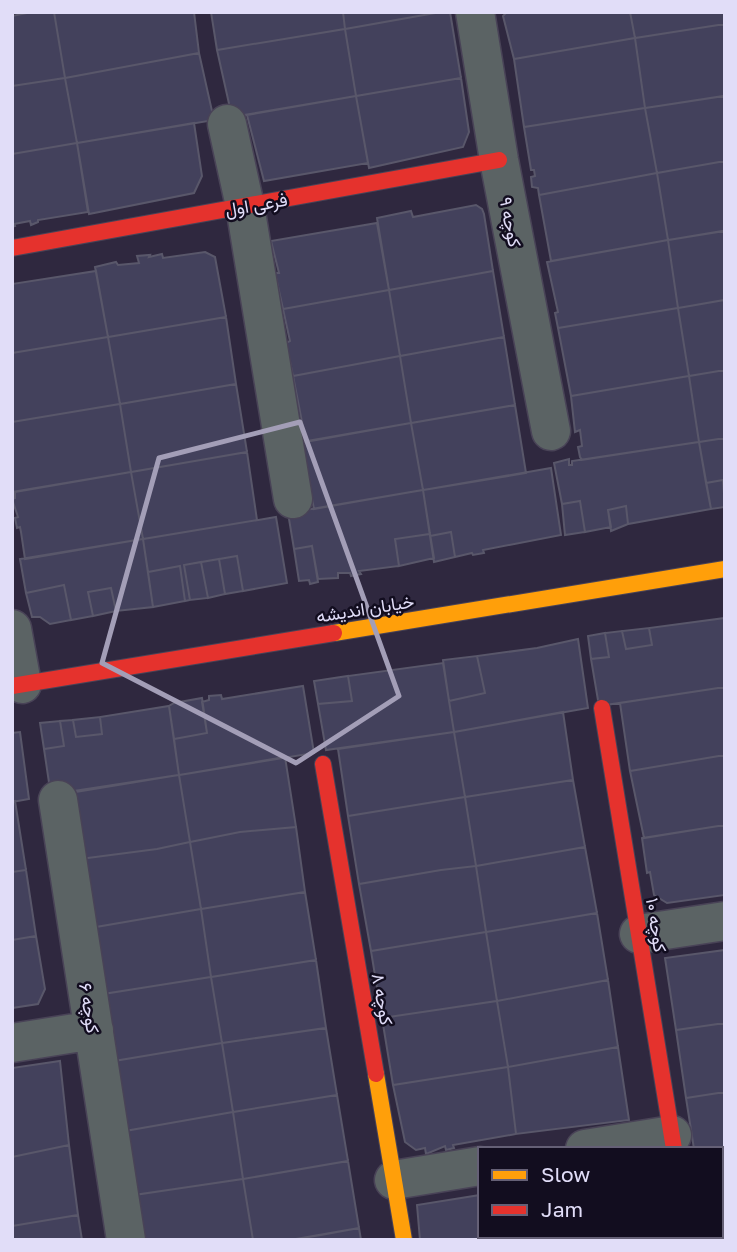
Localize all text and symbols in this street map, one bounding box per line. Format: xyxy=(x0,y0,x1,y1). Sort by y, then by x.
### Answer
street label: فرعی اول xyxy=(223,188,289,221)
street label: کوچه ۹ xyxy=(493,195,527,249)
street label: خیابان اندیشه xyxy=(314,589,416,627)
street label: کوچه ۱۰ xyxy=(640,896,672,954)
street label: کوچه ۸ xyxy=(366,971,398,1027)
street label: کوچه ۶ xyxy=(73,981,105,1035)
legend xyxy=(478,1147,723,1238)
text: Slow xyxy=(541,1161,590,1187)
text: Jam xyxy=(541,1196,583,1222)

